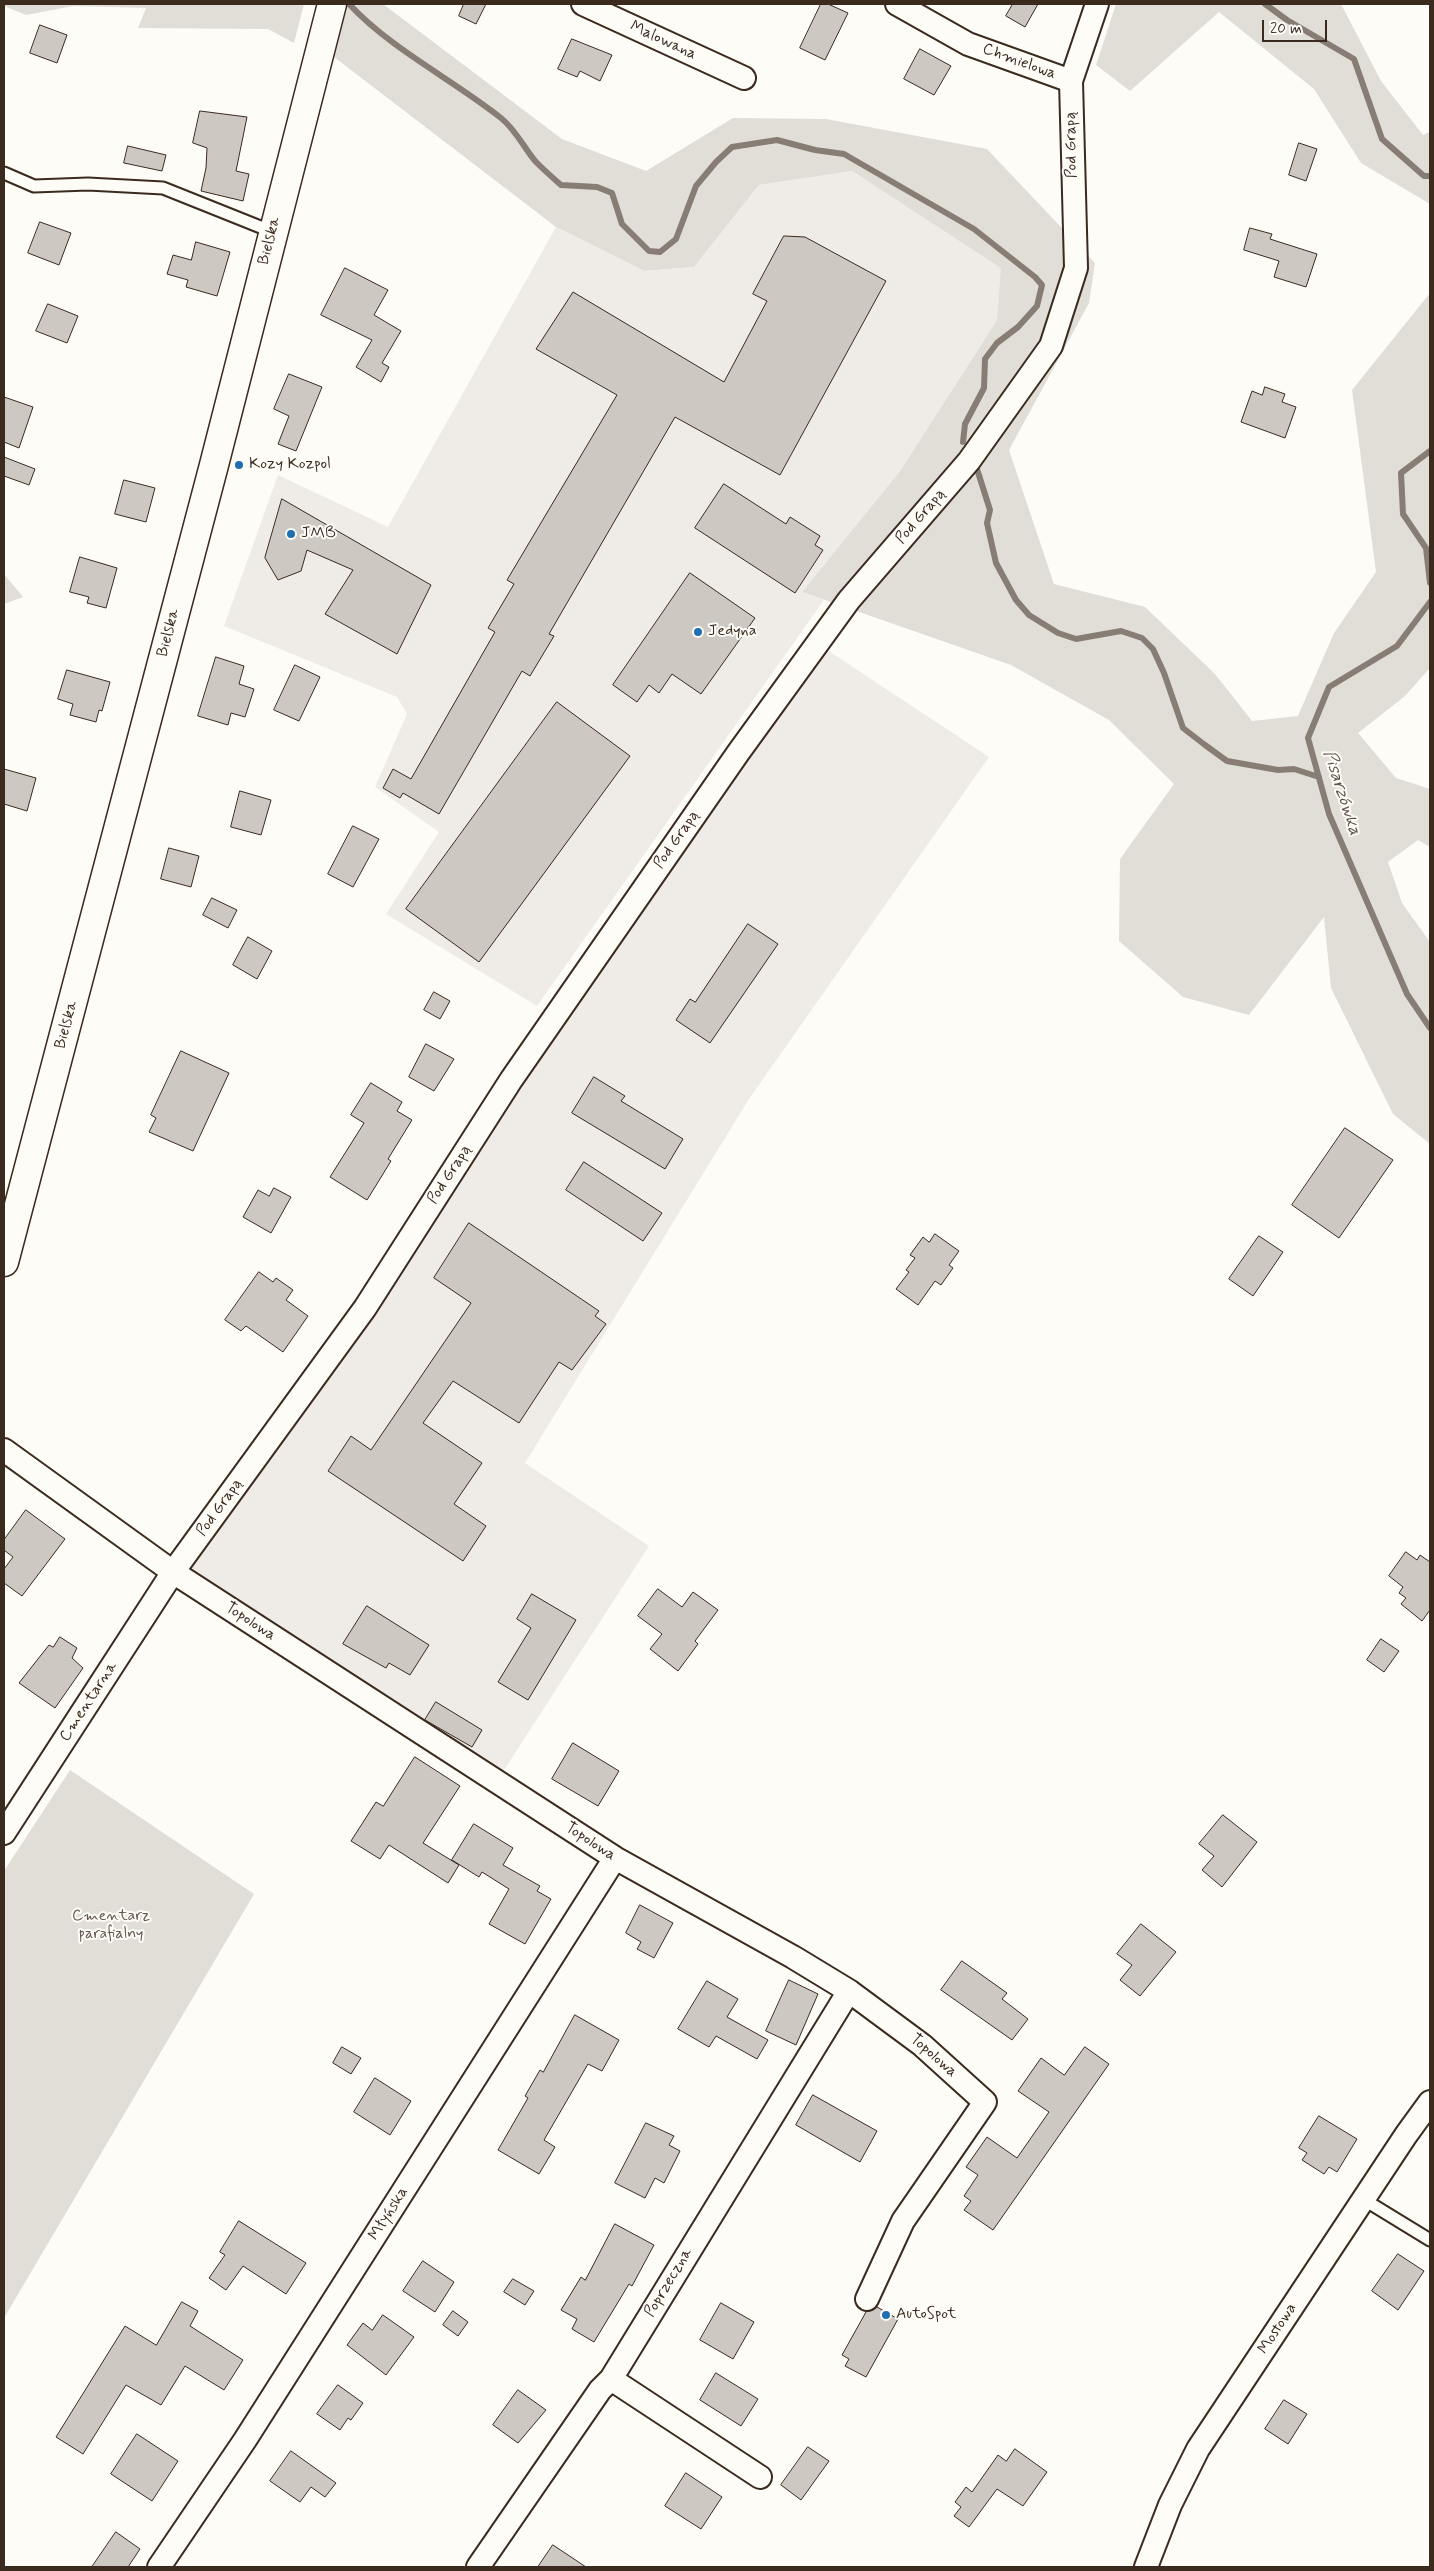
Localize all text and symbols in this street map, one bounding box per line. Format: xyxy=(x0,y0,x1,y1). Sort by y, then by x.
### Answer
scale bar xyxy=(1264,10,1329,42)
street label: Malowana xyxy=(627,17,699,65)
text: 20 m xyxy=(1270,19,1302,39)
street label: Chmielowa xyxy=(980,40,1058,84)
street label: Pod Grapą xyxy=(1062,112,1082,178)
street label: Bielska xyxy=(255,215,285,267)
place label: Kozy Kozpol xyxy=(249,455,331,475)
marker: Kozy Kozpol xyxy=(233,459,245,471)
street label: Pod Grapą xyxy=(892,486,950,548)
place label: JMB xyxy=(301,524,336,544)
marker: JMB xyxy=(285,528,297,540)
street label: Bielska xyxy=(154,607,184,659)
place label: Jedyna xyxy=(708,622,756,642)
marker: Jedyna xyxy=(692,626,704,638)
water label: Pisarzówka xyxy=(1317,748,1365,838)
street label: Pod Grapą xyxy=(650,807,704,873)
street label: Bielska xyxy=(51,999,83,1051)
street label: Pod Grapą xyxy=(424,1142,476,1208)
street label: Pod Grapą xyxy=(193,1475,247,1541)
street label: Topolowa xyxy=(221,1599,279,1645)
street label: Cmentarna xyxy=(56,1658,122,1746)
street label: Topolowa xyxy=(561,1819,619,1865)
park label: Cmentarz parafialny xyxy=(72,1907,150,1945)
street label: Topolowa xyxy=(905,2030,961,2082)
street label: Młyńska xyxy=(365,2184,413,2244)
street label: Poprzeczna xyxy=(641,2245,697,2321)
street label: Mostowa xyxy=(1254,2300,1302,2358)
place label: AutoSpot xyxy=(896,2305,956,2325)
marker: AutoSpot xyxy=(880,2309,892,2321)

